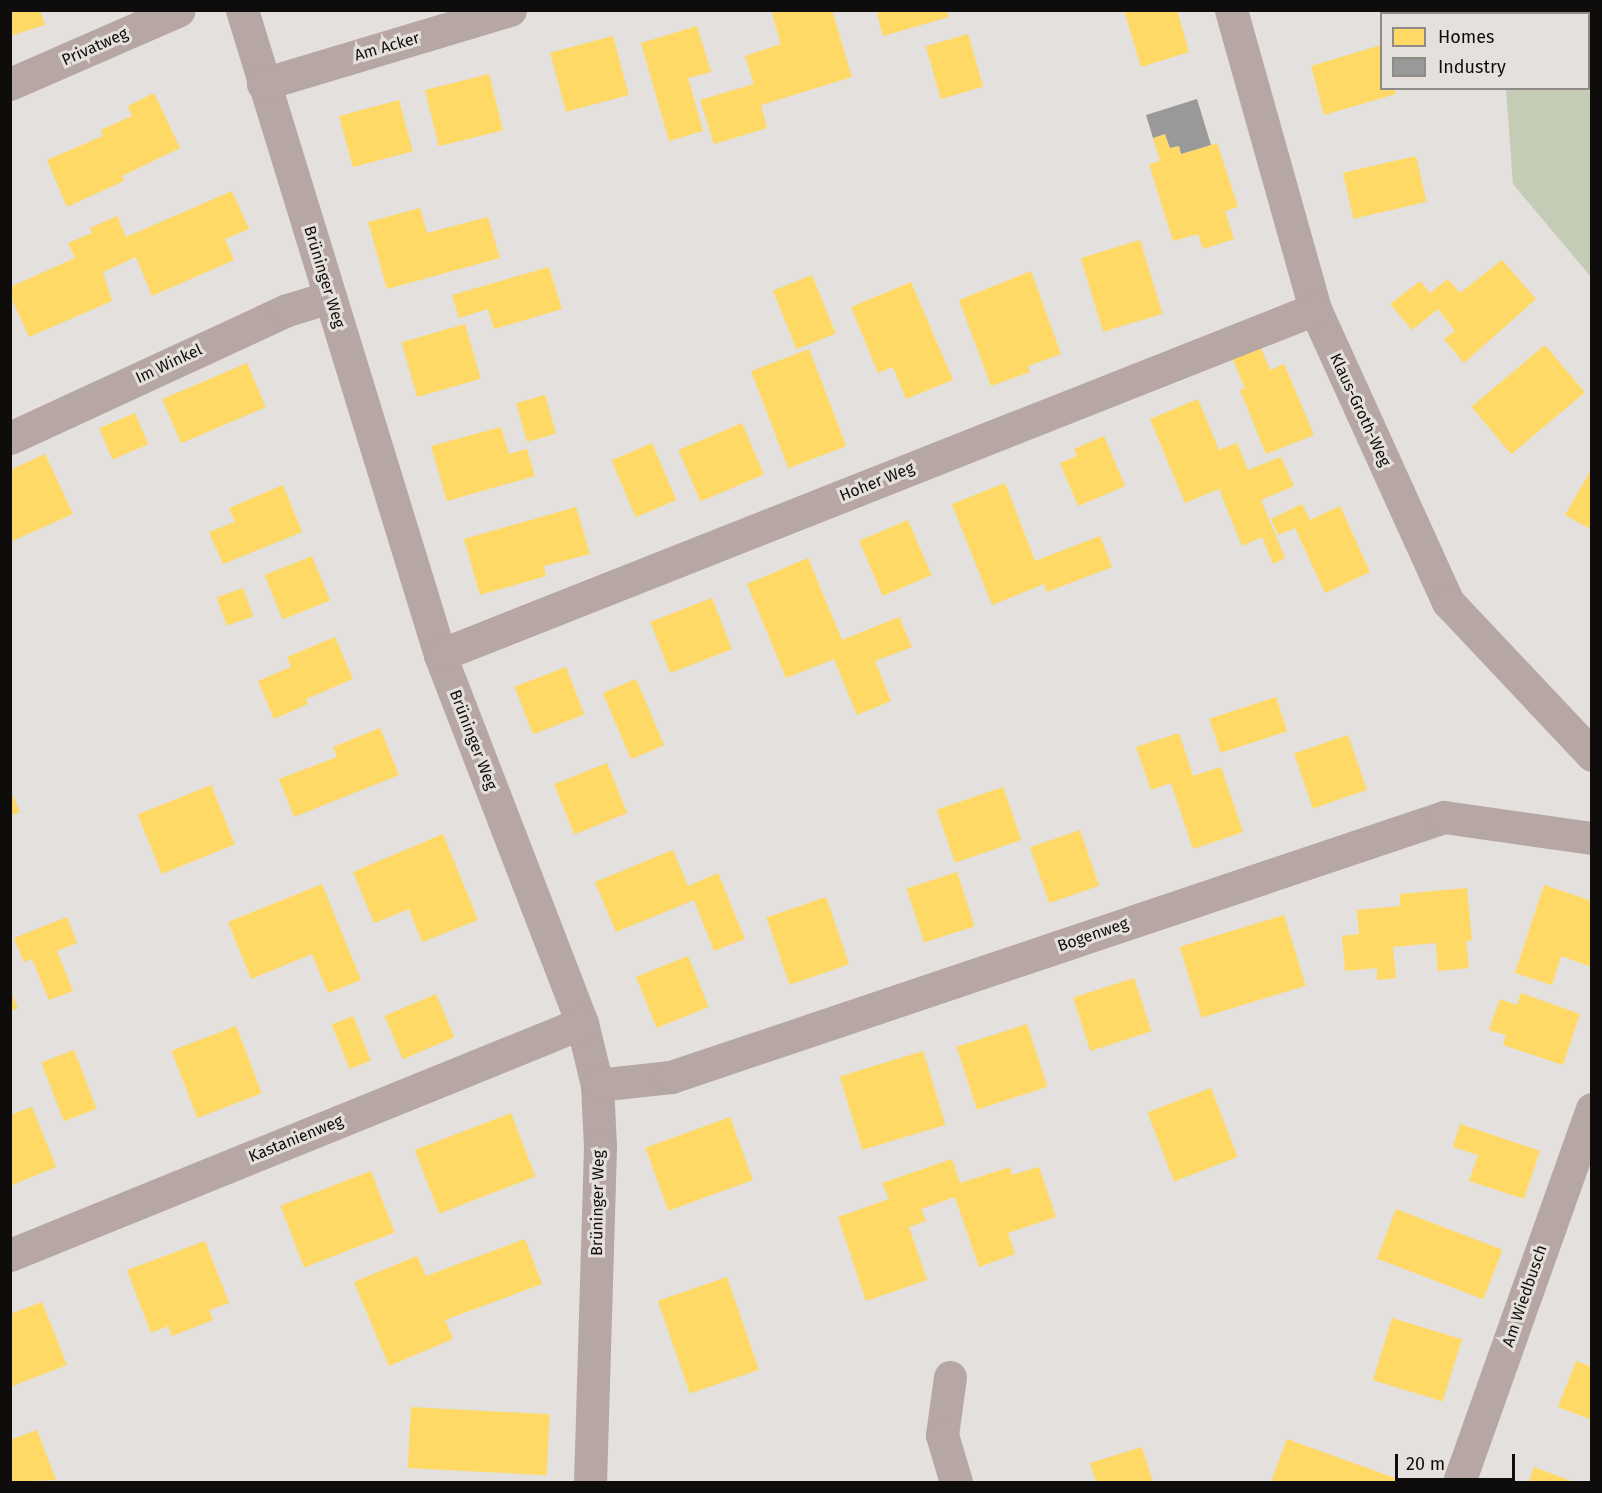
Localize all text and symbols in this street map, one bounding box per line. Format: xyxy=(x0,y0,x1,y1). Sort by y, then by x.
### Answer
legend xyxy=(1380,12,1590,90)
street label: Privatweg xyxy=(59,24,131,70)
text: Homes xyxy=(1438,26,1494,48)
street label: Am Acker xyxy=(352,29,422,65)
text: Industry xyxy=(1438,56,1506,78)
street label: Brüninger Weg xyxy=(299,224,349,330)
street label: Im Winkel xyxy=(133,340,205,388)
street label: Klaus-Groth-Weg xyxy=(1325,350,1395,470)
street label: Hoher Weg xyxy=(837,458,917,506)
street label: Brüninger Weg xyxy=(445,687,501,793)
street label: Bogenweg xyxy=(1055,914,1131,956)
street label: Kastanienweg xyxy=(246,1111,346,1167)
street label: Brüninger Weg xyxy=(587,1150,609,1256)
street label: Am Wiedbusch xyxy=(1499,1243,1551,1349)
scale bar xyxy=(1398,1442,1518,1480)
text: 20 m xyxy=(1406,1453,1445,1475)

